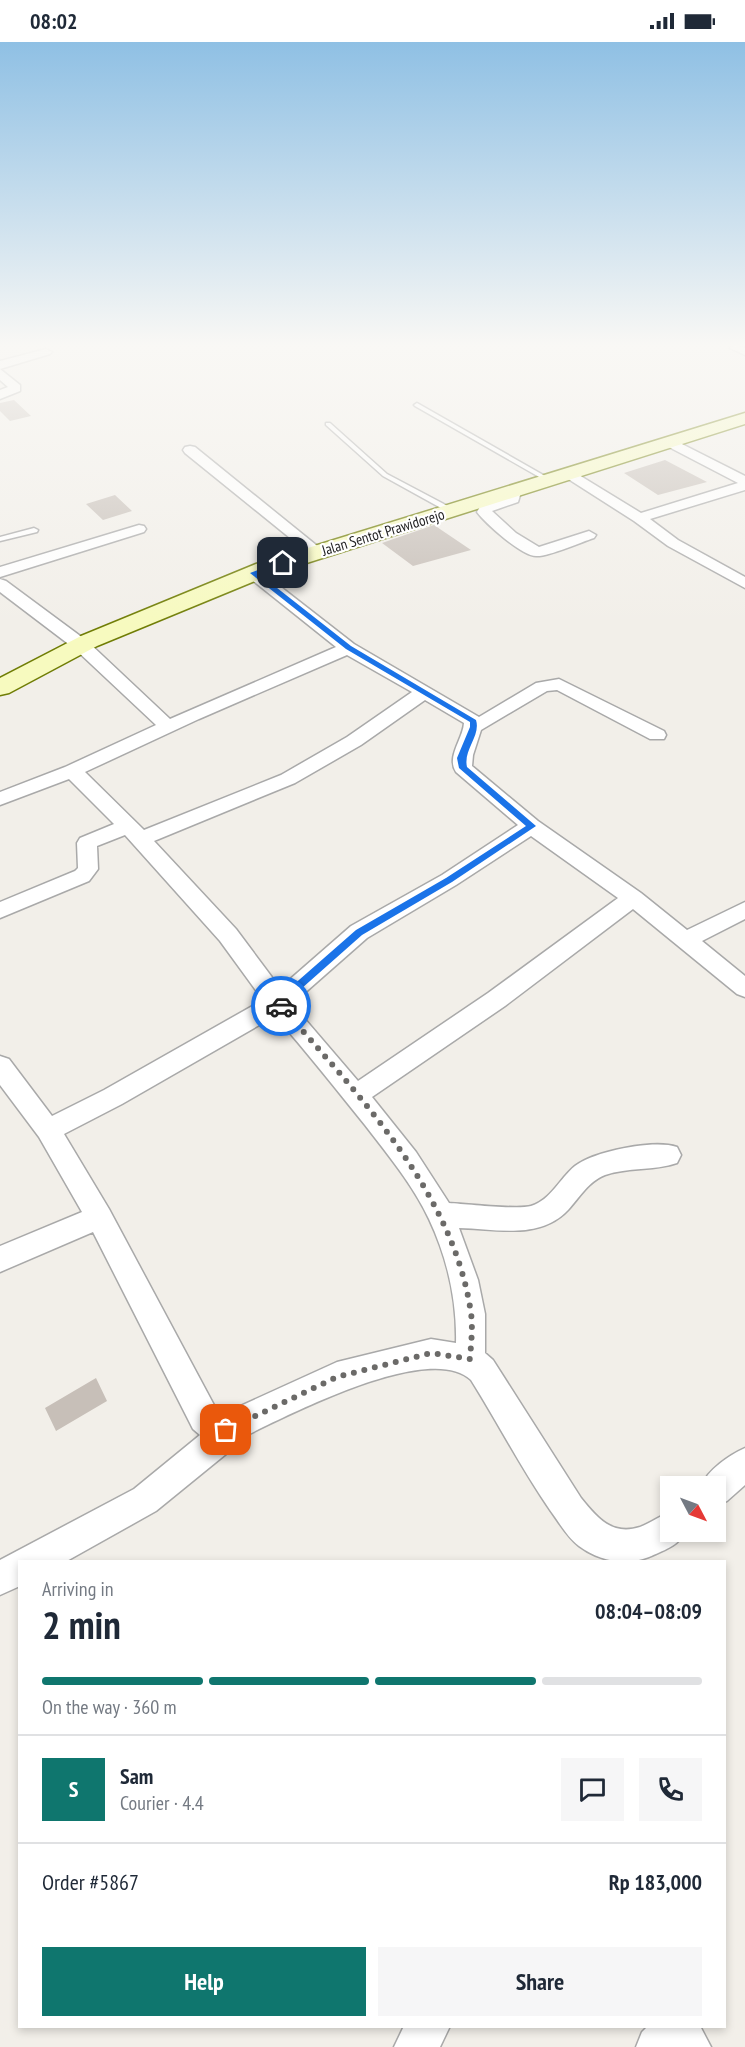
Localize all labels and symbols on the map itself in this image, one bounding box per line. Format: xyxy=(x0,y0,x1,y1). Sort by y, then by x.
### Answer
street label: Jalan Sentot Prawidorejo xyxy=(318,504,447,560)
pin xyxy=(257,537,308,588)
courier xyxy=(251,976,311,1036)
pin xyxy=(200,1404,251,1455)
north arrow xyxy=(660,1476,726,1542)

